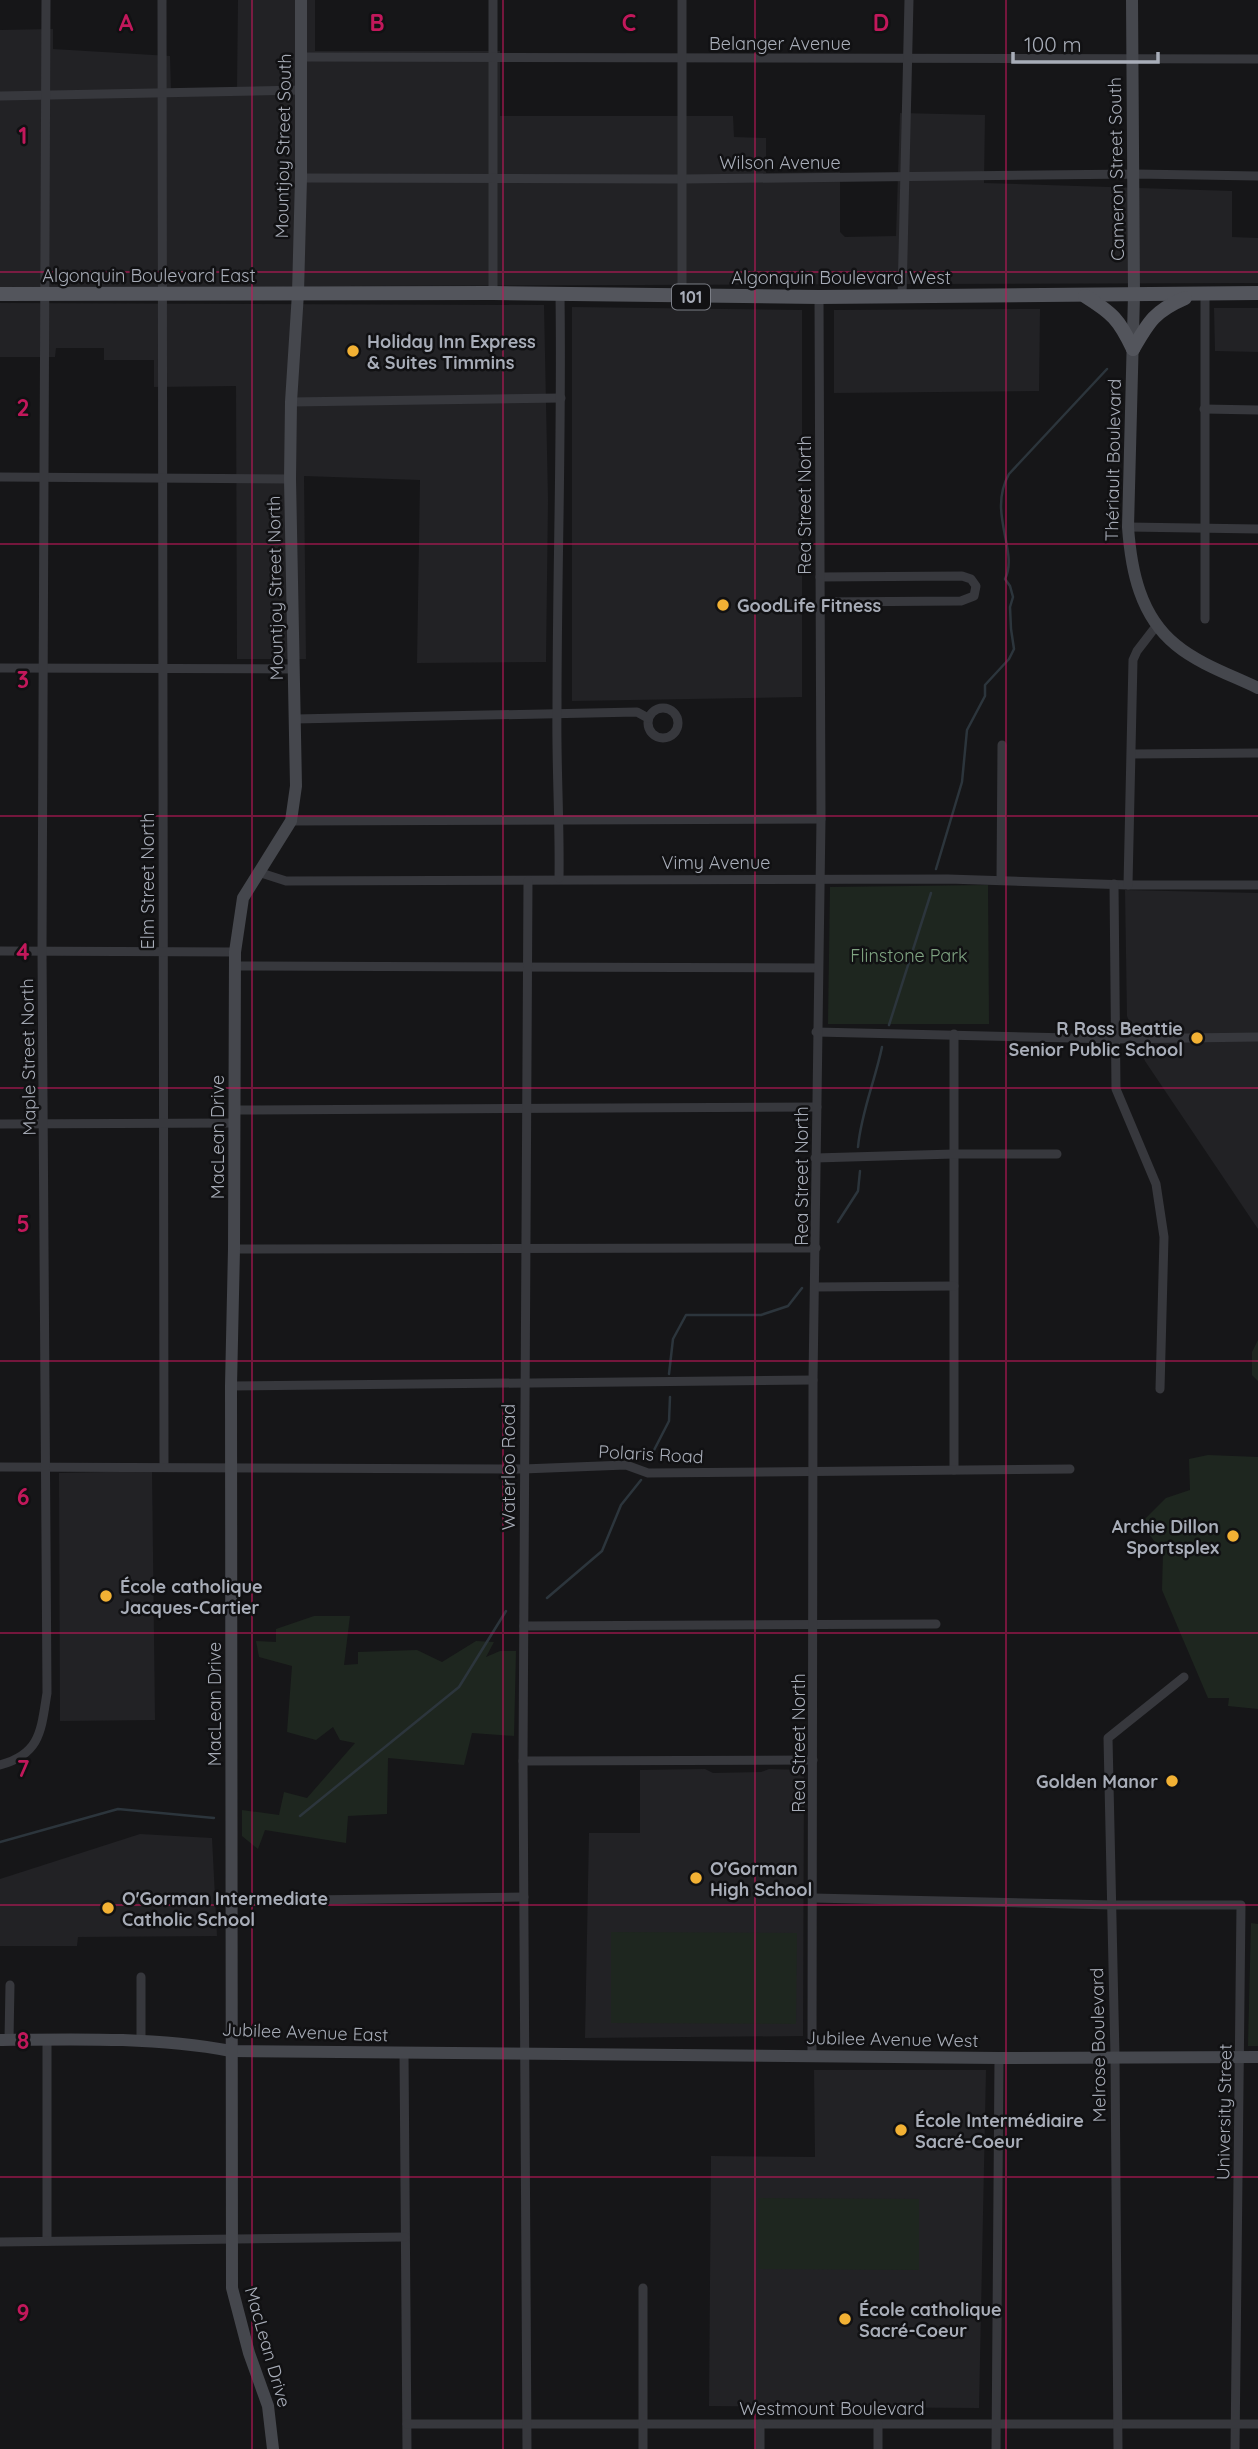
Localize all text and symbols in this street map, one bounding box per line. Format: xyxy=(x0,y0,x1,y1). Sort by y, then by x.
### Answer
text: A xyxy=(119,8,134,37)
text: B xyxy=(369,8,385,37)
text: C xyxy=(622,8,636,37)
text: D xyxy=(873,8,889,37)
scale bar xyxy=(1013,21,1158,65)
text: 100 m xyxy=(1024,31,1082,57)
street label: Belanger Avenue xyxy=(709,32,851,55)
street label: Mountjoy Street South xyxy=(270,53,296,239)
street label: Cameron Street South xyxy=(1103,77,1129,261)
text: 1 xyxy=(19,121,27,150)
street label: Wilson Avenue xyxy=(719,151,841,174)
street label: Algonquin Boulevard East xyxy=(42,264,256,287)
street label: Algonquin Boulevard West xyxy=(731,266,951,289)
road number: 101 xyxy=(672,284,710,310)
place label: Holiday Inn Express & Suites Timmins xyxy=(367,330,536,374)
marker: Holiday Inn Express & Suites Timmins xyxy=(345,343,361,359)
street label: Thériault Boulevard xyxy=(1100,378,1126,542)
text: 2 xyxy=(16,393,30,422)
street label: Rea Street North xyxy=(793,435,816,575)
street label: Mountjoy Street North xyxy=(262,495,288,681)
place label: GoodLife Fitness xyxy=(737,594,881,617)
marker: GoodLife Fitness xyxy=(715,597,731,613)
text: 3 xyxy=(17,665,29,694)
street label: Elm Street North xyxy=(136,812,159,950)
street label: Vimy Avenue xyxy=(662,851,770,874)
text: 4 xyxy=(16,937,30,966)
park label: Flinstone Park xyxy=(850,944,968,967)
street label: Maple Street North xyxy=(15,978,41,1136)
place label: R Ross Beattie Senior Public School xyxy=(1008,1017,1183,1061)
marker: R Ross Beattie Senior Public School xyxy=(1189,1030,1205,1046)
street label: MacLean Drive xyxy=(206,1075,229,1199)
street label: Rea Street North xyxy=(790,1106,813,1246)
text: 5 xyxy=(16,1209,30,1238)
street label: Waterloo Road xyxy=(497,1404,520,1530)
street label: Polaris Road xyxy=(598,1440,704,1468)
text: 6 xyxy=(17,1482,29,1511)
place label: Archie Dillon Sportsplex xyxy=(1112,1515,1219,1559)
marker: Archie Dillon Sportsplex xyxy=(1225,1528,1241,1544)
place label: École catholique Jacques-Cartier xyxy=(120,1575,263,1619)
marker: École catholique Jacques-Cartier xyxy=(98,1588,114,1604)
street label: MacLean Drive xyxy=(203,1642,226,1766)
street label: Rea Street North xyxy=(787,1673,810,1813)
text: 7 xyxy=(17,1754,30,1783)
place label: Golden Manor xyxy=(1036,1770,1158,1793)
marker: Golden Manor xyxy=(1164,1773,1180,1789)
place label: O'Gorman High School xyxy=(710,1857,812,1901)
marker: O'Gorman High School xyxy=(688,1870,704,1886)
place label: O'Gorman Intermediate Catholic School xyxy=(122,1887,328,1931)
marker: O'Gorman Intermediate Catholic School xyxy=(100,1900,116,1916)
street label: Melrose Boulevard xyxy=(1085,1967,1111,2123)
street label: Jubilee Avenue East xyxy=(221,2018,389,2046)
text: 8 xyxy=(17,2026,29,2055)
street label: Jubilee Avenue West xyxy=(805,2026,979,2052)
street label: University Street xyxy=(1211,2044,1237,2180)
place label: École Intermédiaire Sacré-Coeur xyxy=(915,2109,1084,2153)
marker: École Intermédiaire Sacré-Coeur xyxy=(893,2122,909,2138)
street label: MacLean Drive xyxy=(240,2284,296,2410)
text: 9 xyxy=(16,2298,30,2327)
place label: École catholique Sacré-Coeur xyxy=(859,2298,1002,2342)
marker: École catholique Sacré-Coeur xyxy=(837,2311,853,2327)
street label: Westmount Boulevard xyxy=(739,2397,925,2420)

